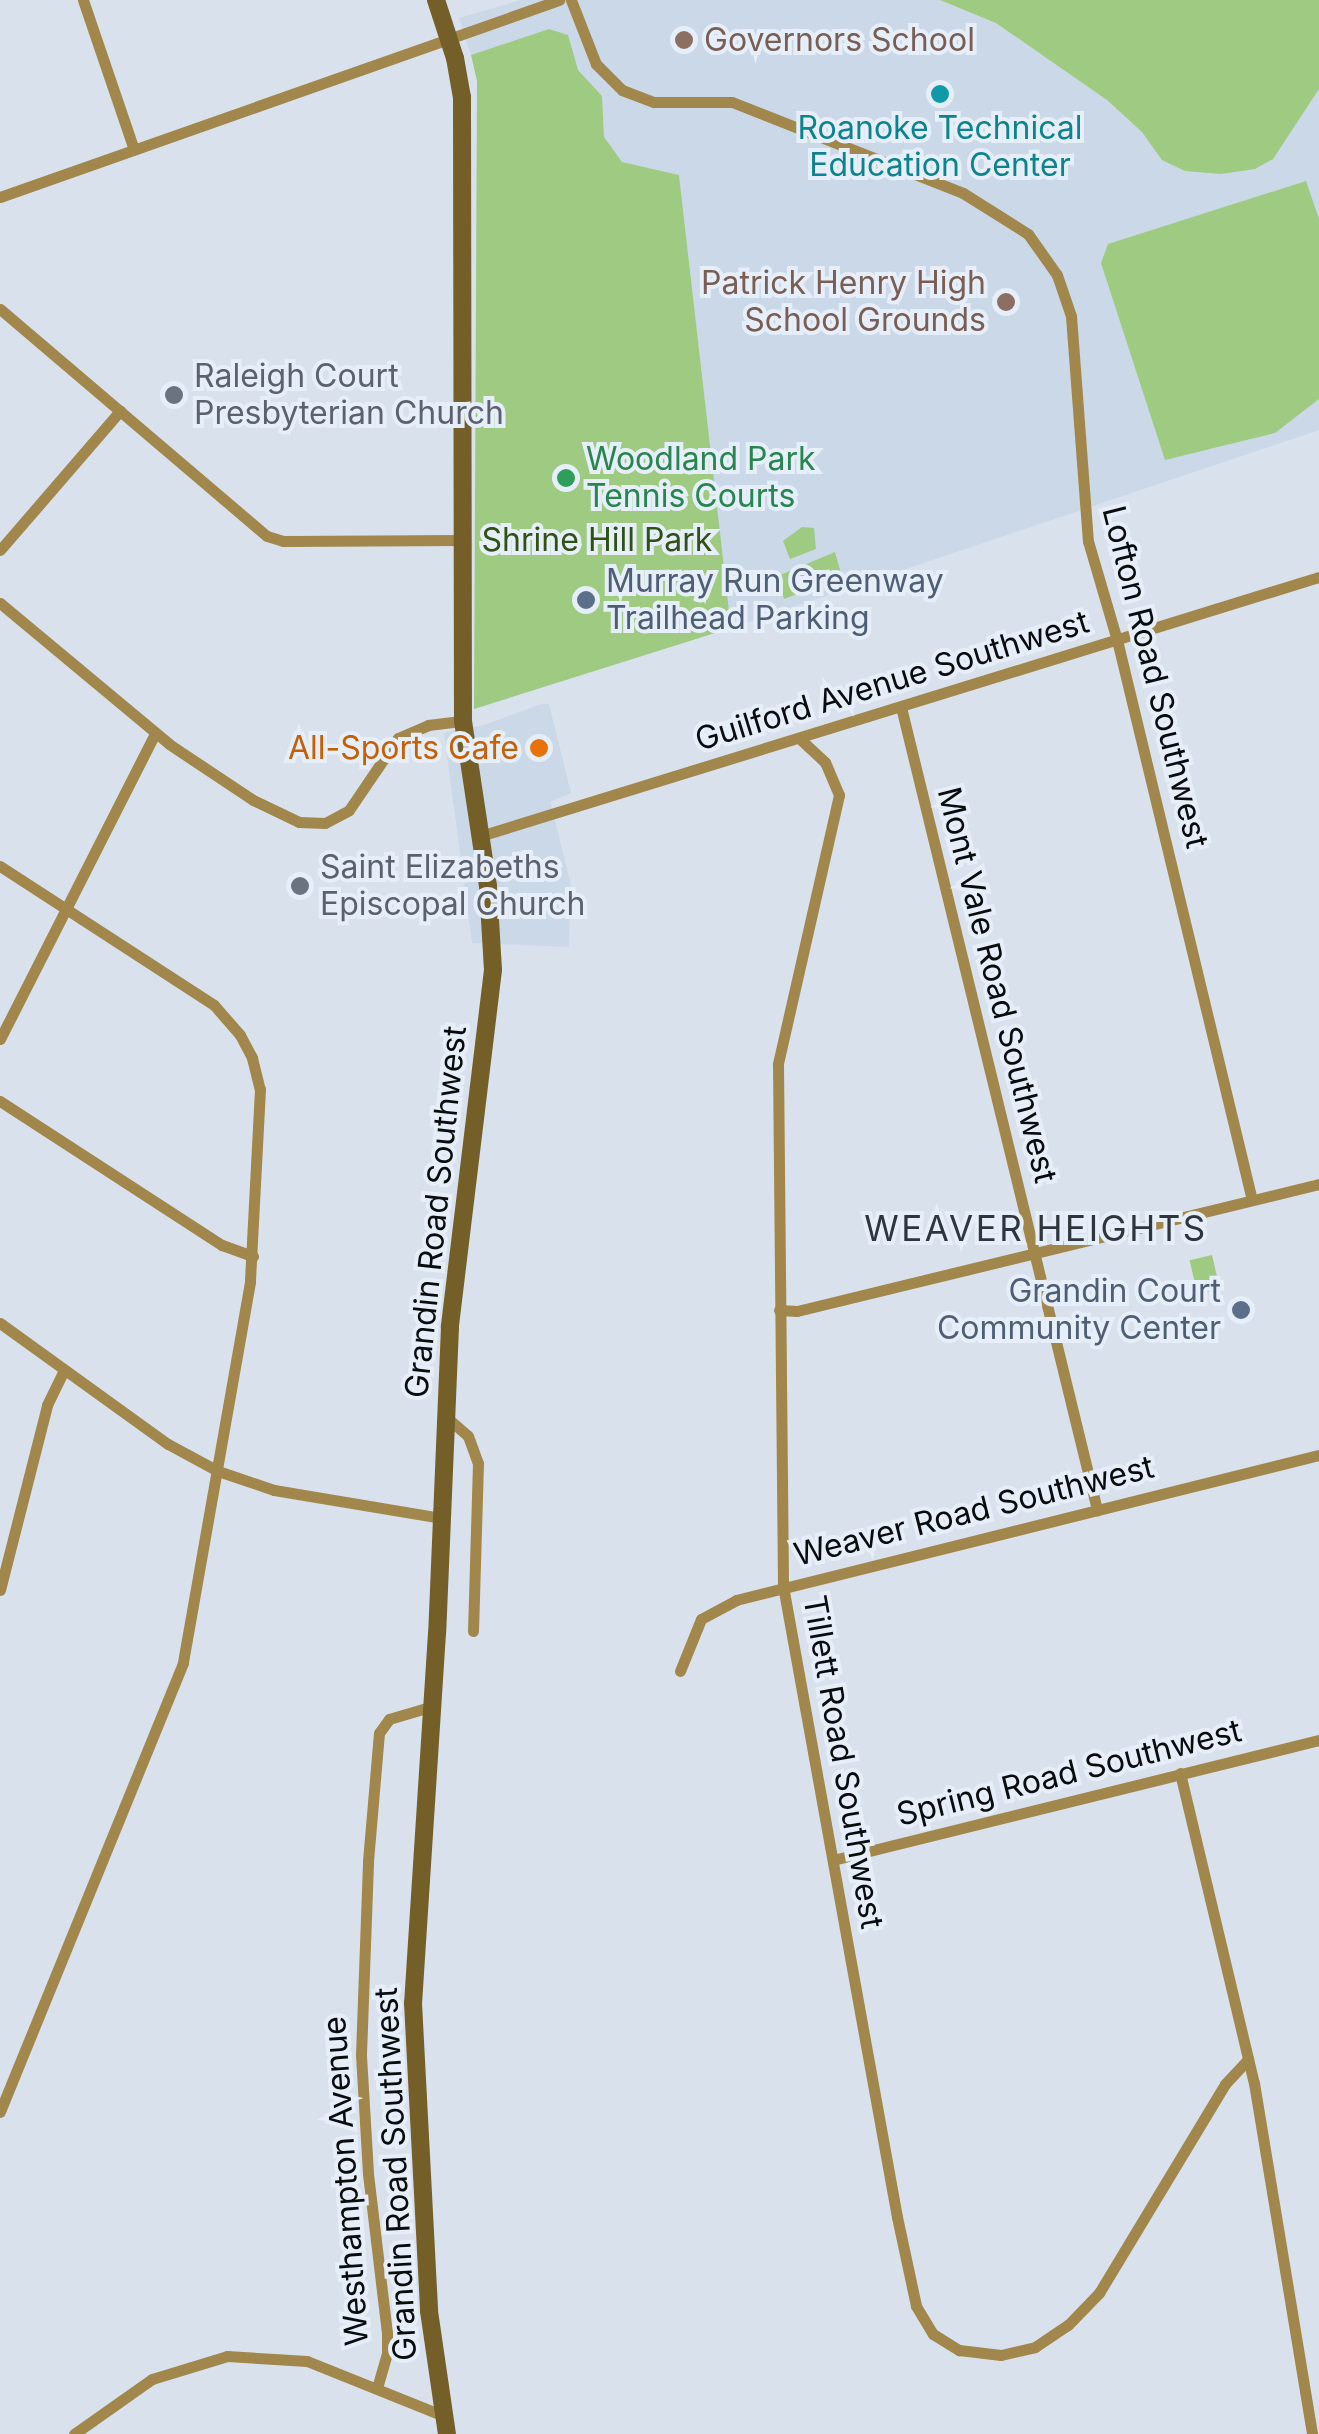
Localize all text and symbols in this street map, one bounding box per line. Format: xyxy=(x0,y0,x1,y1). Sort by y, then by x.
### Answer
place label: Governors School xyxy=(704,21,975,59)
marker: Governors School xyxy=(673,29,695,51)
marker: Roanoke Technical Education Center xyxy=(929,83,951,105)
place label: Roanoke Technical Education Center xyxy=(797,110,1083,185)
place label: Patrick Henry High School Grounds xyxy=(701,265,986,340)
marker: Patrick Henry High School Grounds xyxy=(995,291,1017,313)
place label: Raleigh Court Presbyterian Church xyxy=(194,358,504,433)
marker: Raleigh Court Presbyterian Church xyxy=(163,384,185,406)
place label: Woodland Park Tennis Courts xyxy=(586,441,816,516)
marker: Woodland Park Tennis Courts xyxy=(555,467,577,489)
street label: Lofton Road Southwest xyxy=(1094,502,1216,852)
park label: Shrine Hill Park xyxy=(482,521,712,559)
place label: Murray Run Greenway Trailhead Parking xyxy=(606,563,944,638)
marker: Murray Run Greenway Trailhead Parking xyxy=(575,589,597,611)
street label: Guilford Avenue Southwest xyxy=(691,603,1093,759)
place label: All-Sports Cafe xyxy=(288,729,519,767)
marker: All-Sports Cafe xyxy=(528,737,550,759)
street label: Mont Vale Road Southwest xyxy=(929,783,1065,1187)
place label: Saint Elizabeths Episcopal Church xyxy=(320,849,586,924)
marker: Saint Elizabeths Episcopal Church xyxy=(289,875,311,897)
street label: Grandin Road Southwest xyxy=(397,1024,475,1400)
district label: WEAVER HEIGHTS xyxy=(864,1207,1208,1249)
place label: Grandin Court Community Center xyxy=(937,1273,1221,1348)
marker: Grandin Court Community Center xyxy=(1230,1299,1252,1321)
street label: Weaver Road Southwest xyxy=(790,1448,1158,1574)
street label: Tillett Road Southwest xyxy=(795,1592,891,1932)
street label: Spring Road Southwest xyxy=(893,1712,1245,1834)
street label: Grandin Road Southwest xyxy=(367,1986,425,2362)
street label: Westhampton Avenue xyxy=(315,2015,377,2347)

